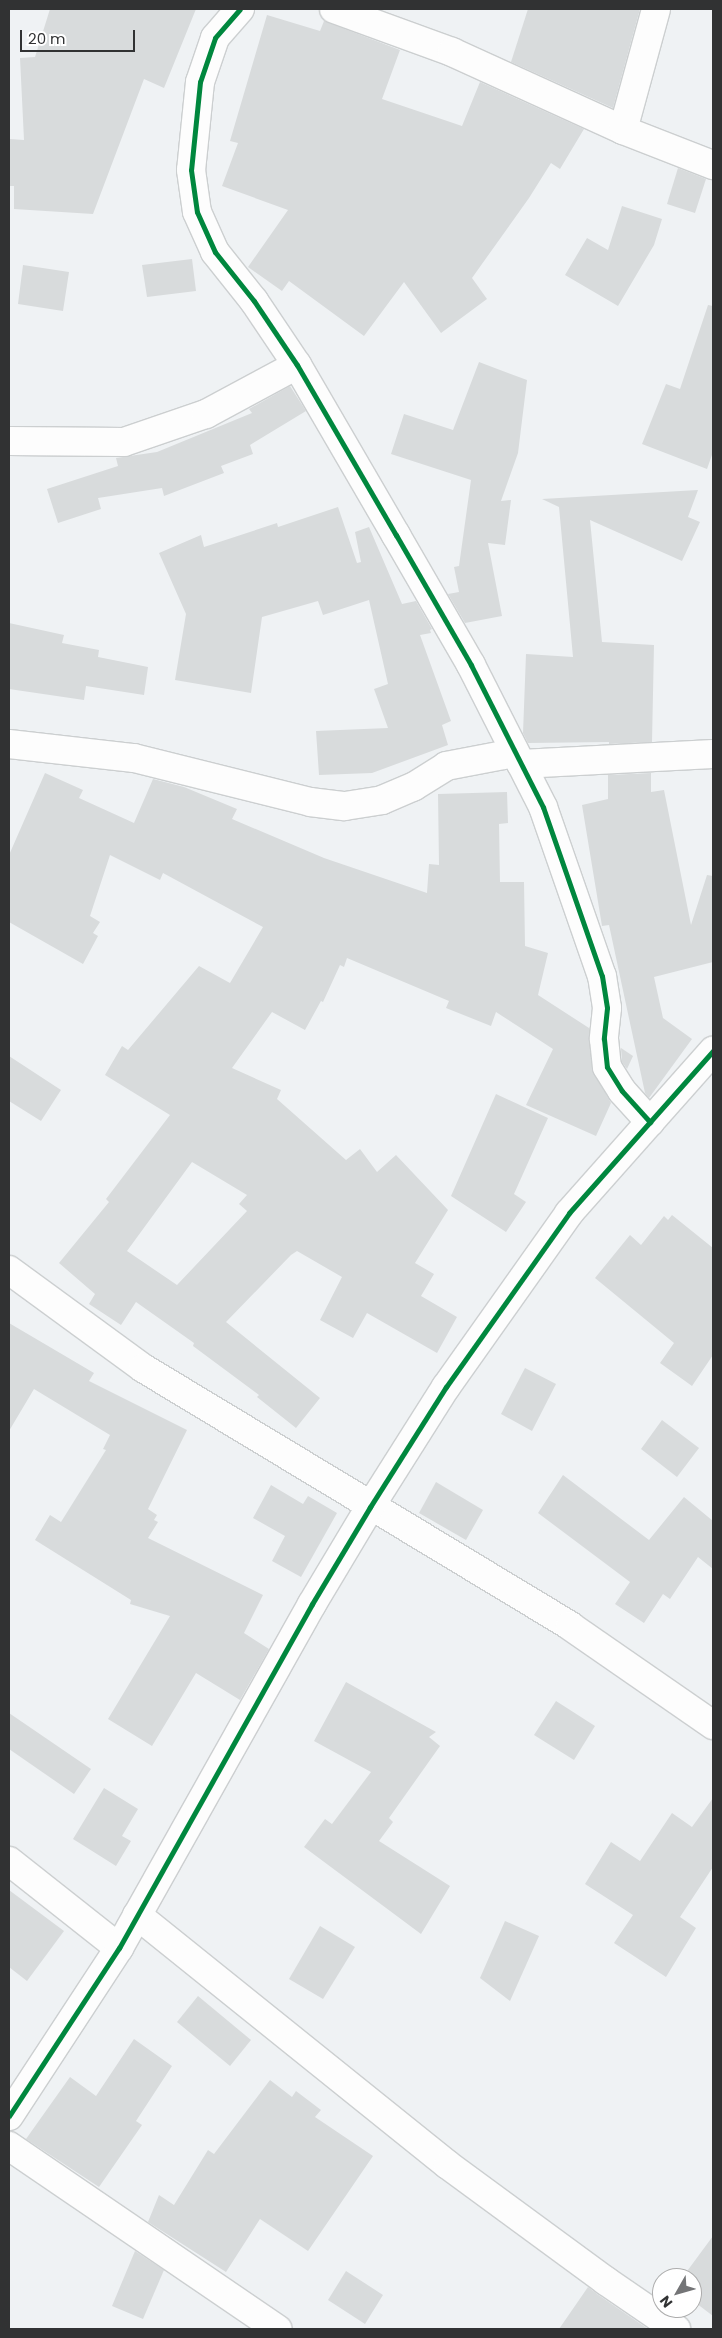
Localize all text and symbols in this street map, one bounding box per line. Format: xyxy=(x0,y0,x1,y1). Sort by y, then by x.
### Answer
scale bar xyxy=(22,20,138,52)
text: 20 m xyxy=(28,28,66,49)
north arrow xyxy=(652,2268,702,2318)
text: N xyxy=(655,2291,677,2312)

